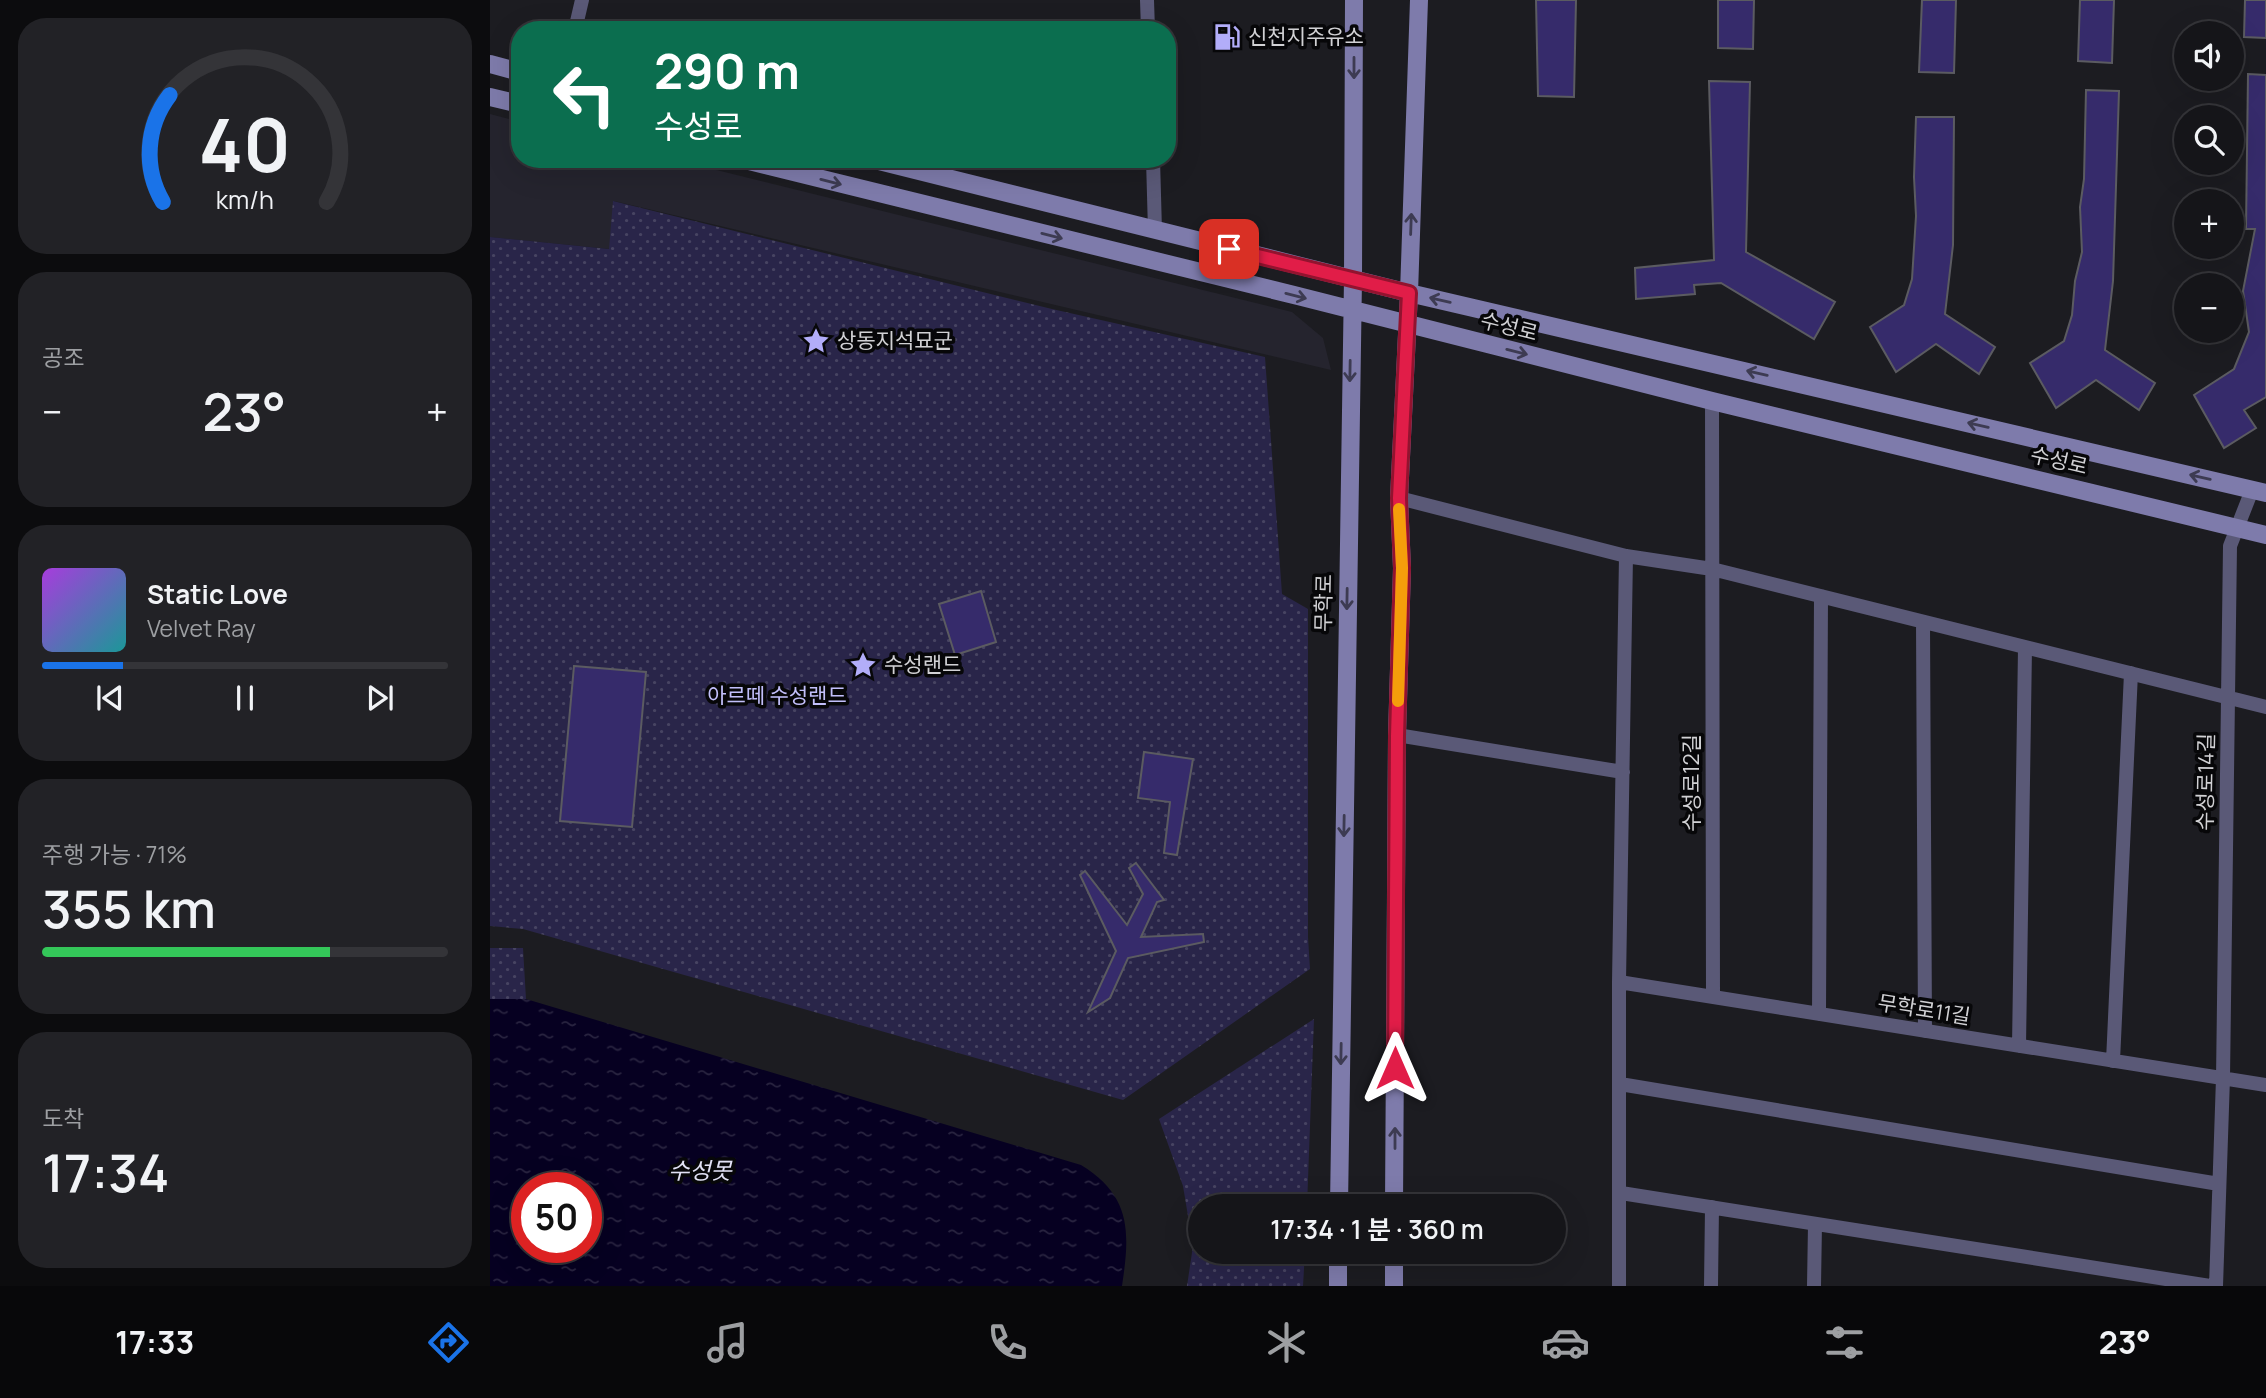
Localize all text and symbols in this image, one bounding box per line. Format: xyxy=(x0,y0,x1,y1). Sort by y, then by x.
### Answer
map controls xyxy=(2174,21,2244,343)
button: sound xyxy=(2174,21,2244,91)
fuel station icon: 신천지주유소 xyxy=(1212,22,1242,52)
place label: 신천지주유소 xyxy=(1248,22,1364,50)
text: 290 m xyxy=(654,37,800,104)
icon: left xyxy=(539,49,630,140)
one-way arrow xyxy=(1347,56,1361,79)
text: 40 xyxy=(199,94,291,194)
text: 수성로 xyxy=(654,104,742,148)
button: search xyxy=(2174,105,2244,175)
one-way arrow xyxy=(819,176,842,189)
text: km/h xyxy=(216,182,274,217)
button: + xyxy=(2174,189,2244,259)
one-way arrow xyxy=(1405,213,1418,236)
pin xyxy=(1199,219,1259,279)
one-way arrow xyxy=(1040,230,1063,243)
icon: arrive xyxy=(1210,230,1248,268)
button: − xyxy=(2174,273,2244,343)
one-way arrow xyxy=(1285,290,1307,303)
one-way arrow xyxy=(1429,293,1452,306)
street label: 수성로 xyxy=(1478,305,1541,347)
place icon: 상동지석묘군 xyxy=(801,326,831,356)
place label: 상동지석묘군 xyxy=(837,326,953,354)
text: 공조 xyxy=(42,341,84,373)
one-way arrow xyxy=(1505,346,1528,359)
one-way arrow xyxy=(1343,360,1357,383)
one-way arrow xyxy=(1746,366,1769,379)
text: 23° xyxy=(202,376,286,447)
text: − xyxy=(42,385,63,437)
text: + xyxy=(426,385,448,437)
one-way arrow xyxy=(1967,418,1990,432)
street label: 수성로 xyxy=(2028,440,2091,480)
one-way arrow xyxy=(2189,470,2212,484)
street label: 무학로 xyxy=(1308,574,1338,632)
text: Static Love xyxy=(147,576,288,612)
one-way arrow xyxy=(1340,587,1353,610)
text: Velvet Ray xyxy=(147,612,256,644)
place icon: 수성랜드 xyxy=(848,650,878,680)
place label: 수성랜드 xyxy=(884,650,961,678)
icon: previous xyxy=(91,679,129,717)
icon: pause xyxy=(226,679,264,717)
icon: next xyxy=(361,679,399,717)
park label: 아르떼 수성랜드 xyxy=(707,681,847,709)
street label: 수성로14길 xyxy=(2190,733,2220,831)
street label: 수성로12길 xyxy=(1677,734,1705,832)
one-way arrow xyxy=(1337,815,1350,838)
text: 주행 가능 · 71% xyxy=(42,838,187,870)
text: 355 km xyxy=(42,873,216,944)
street label: 무학로11길 xyxy=(1876,988,1973,1030)
position arrow xyxy=(1358,1031,1432,1105)
one-way arrow xyxy=(1334,1042,1347,1065)
text: 도착 xyxy=(42,1102,84,1134)
one-way arrow xyxy=(1388,1126,1402,1149)
text: 17:34 xyxy=(42,1137,169,1208)
water label: 수성못 xyxy=(668,1154,734,1186)
speed limit sign: 50 xyxy=(511,1172,602,1263)
text: 17:34 · 1 분 · 360 m xyxy=(1270,1211,1484,1247)
icon: directions xyxy=(424,1318,473,1367)
icon: music xyxy=(703,1318,752,1367)
icon: phone xyxy=(983,1318,1032,1367)
icon: climate xyxy=(1262,1318,1311,1367)
icon: car xyxy=(1541,1318,1590,1367)
icon: filters xyxy=(1820,1318,1869,1367)
text: 17:33 xyxy=(115,1320,194,1364)
text: 23° xyxy=(2099,1320,2151,1364)

